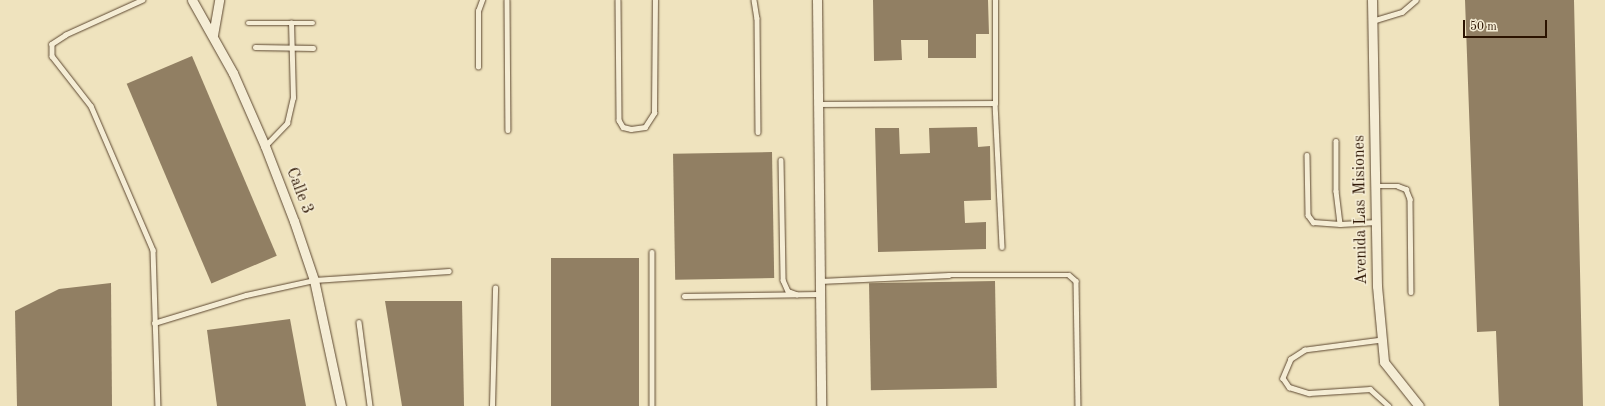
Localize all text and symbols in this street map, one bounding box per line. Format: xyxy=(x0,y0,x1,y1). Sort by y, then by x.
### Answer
scale bar xyxy=(1465,12,1549,38)
text: 50 m xyxy=(1470,21,1497,33)
street label: Avenida Las Misiones xyxy=(1350,135,1372,285)
street label: Calle 3 xyxy=(281,165,317,217)

